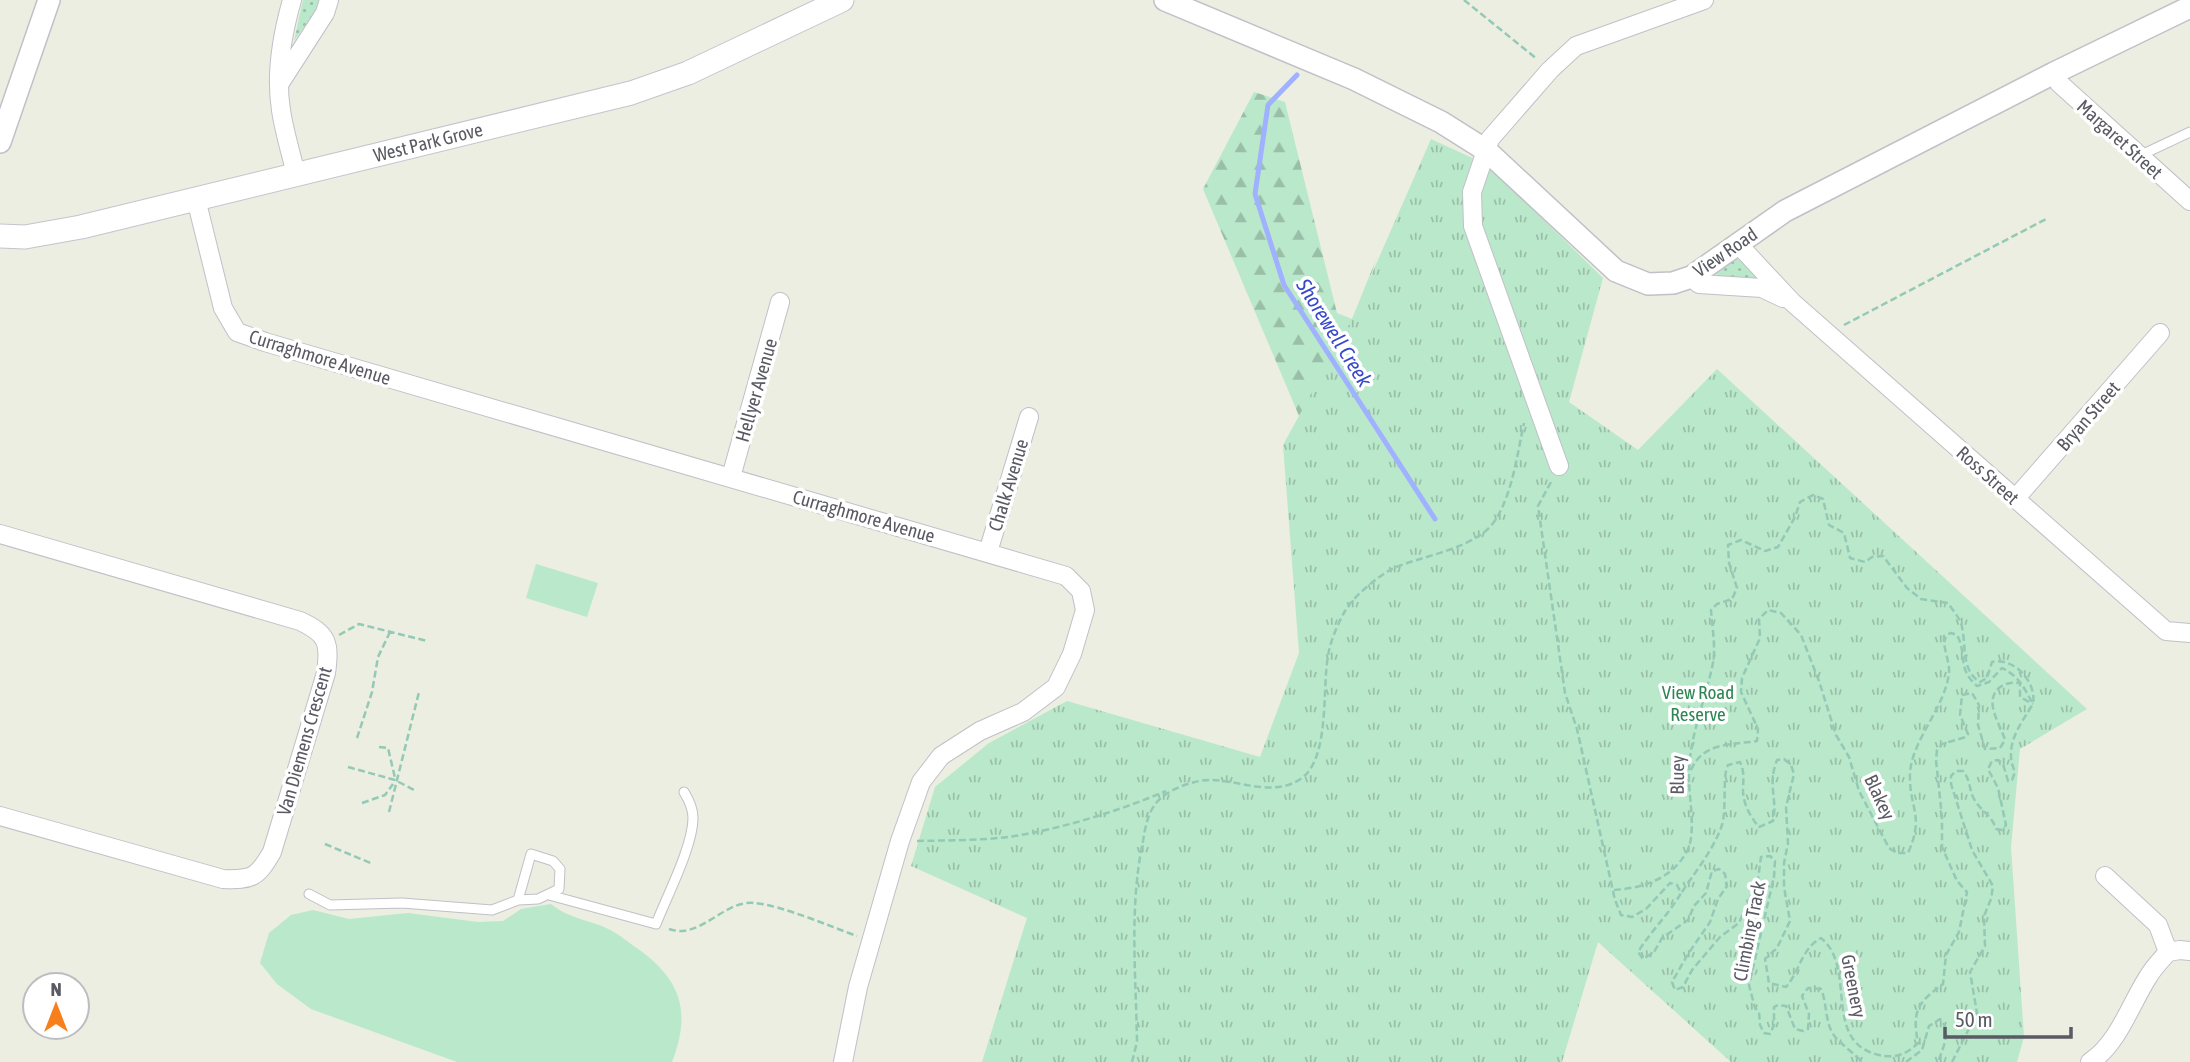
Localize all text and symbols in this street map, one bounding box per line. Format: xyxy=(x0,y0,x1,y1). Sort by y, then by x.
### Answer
street label: Margaret Street xyxy=(2073,95,2167,183)
street label: West Park Grove xyxy=(371,118,485,166)
street label: View Road xyxy=(1689,223,1761,281)
water label: Shorewell Creek xyxy=(1292,273,1378,391)
street label: Curraghmore Avenue xyxy=(247,325,393,389)
street label: Hellyer Avenue xyxy=(731,336,781,444)
street label: Bryan Street xyxy=(2052,377,2124,455)
street label: Chalk Avenue xyxy=(984,436,1032,534)
street label: Ross Street xyxy=(1952,441,2024,509)
street label: Curraghmore Avenue xyxy=(790,485,938,547)
street label: Van Diemens Crescent xyxy=(272,664,336,818)
park label: View Road Reserve xyxy=(1662,681,1734,725)
street label: Bluey xyxy=(1666,755,1688,795)
street label: Blakey xyxy=(1860,771,1900,823)
street label: Climbing Track xyxy=(1729,878,1770,983)
street label: Greenery xyxy=(1837,952,1871,1020)
north arrow xyxy=(21,971,91,1041)
text: N xyxy=(50,978,62,1000)
scale bar xyxy=(1945,996,2071,1040)
text: 50 m xyxy=(1955,1007,1993,1031)

